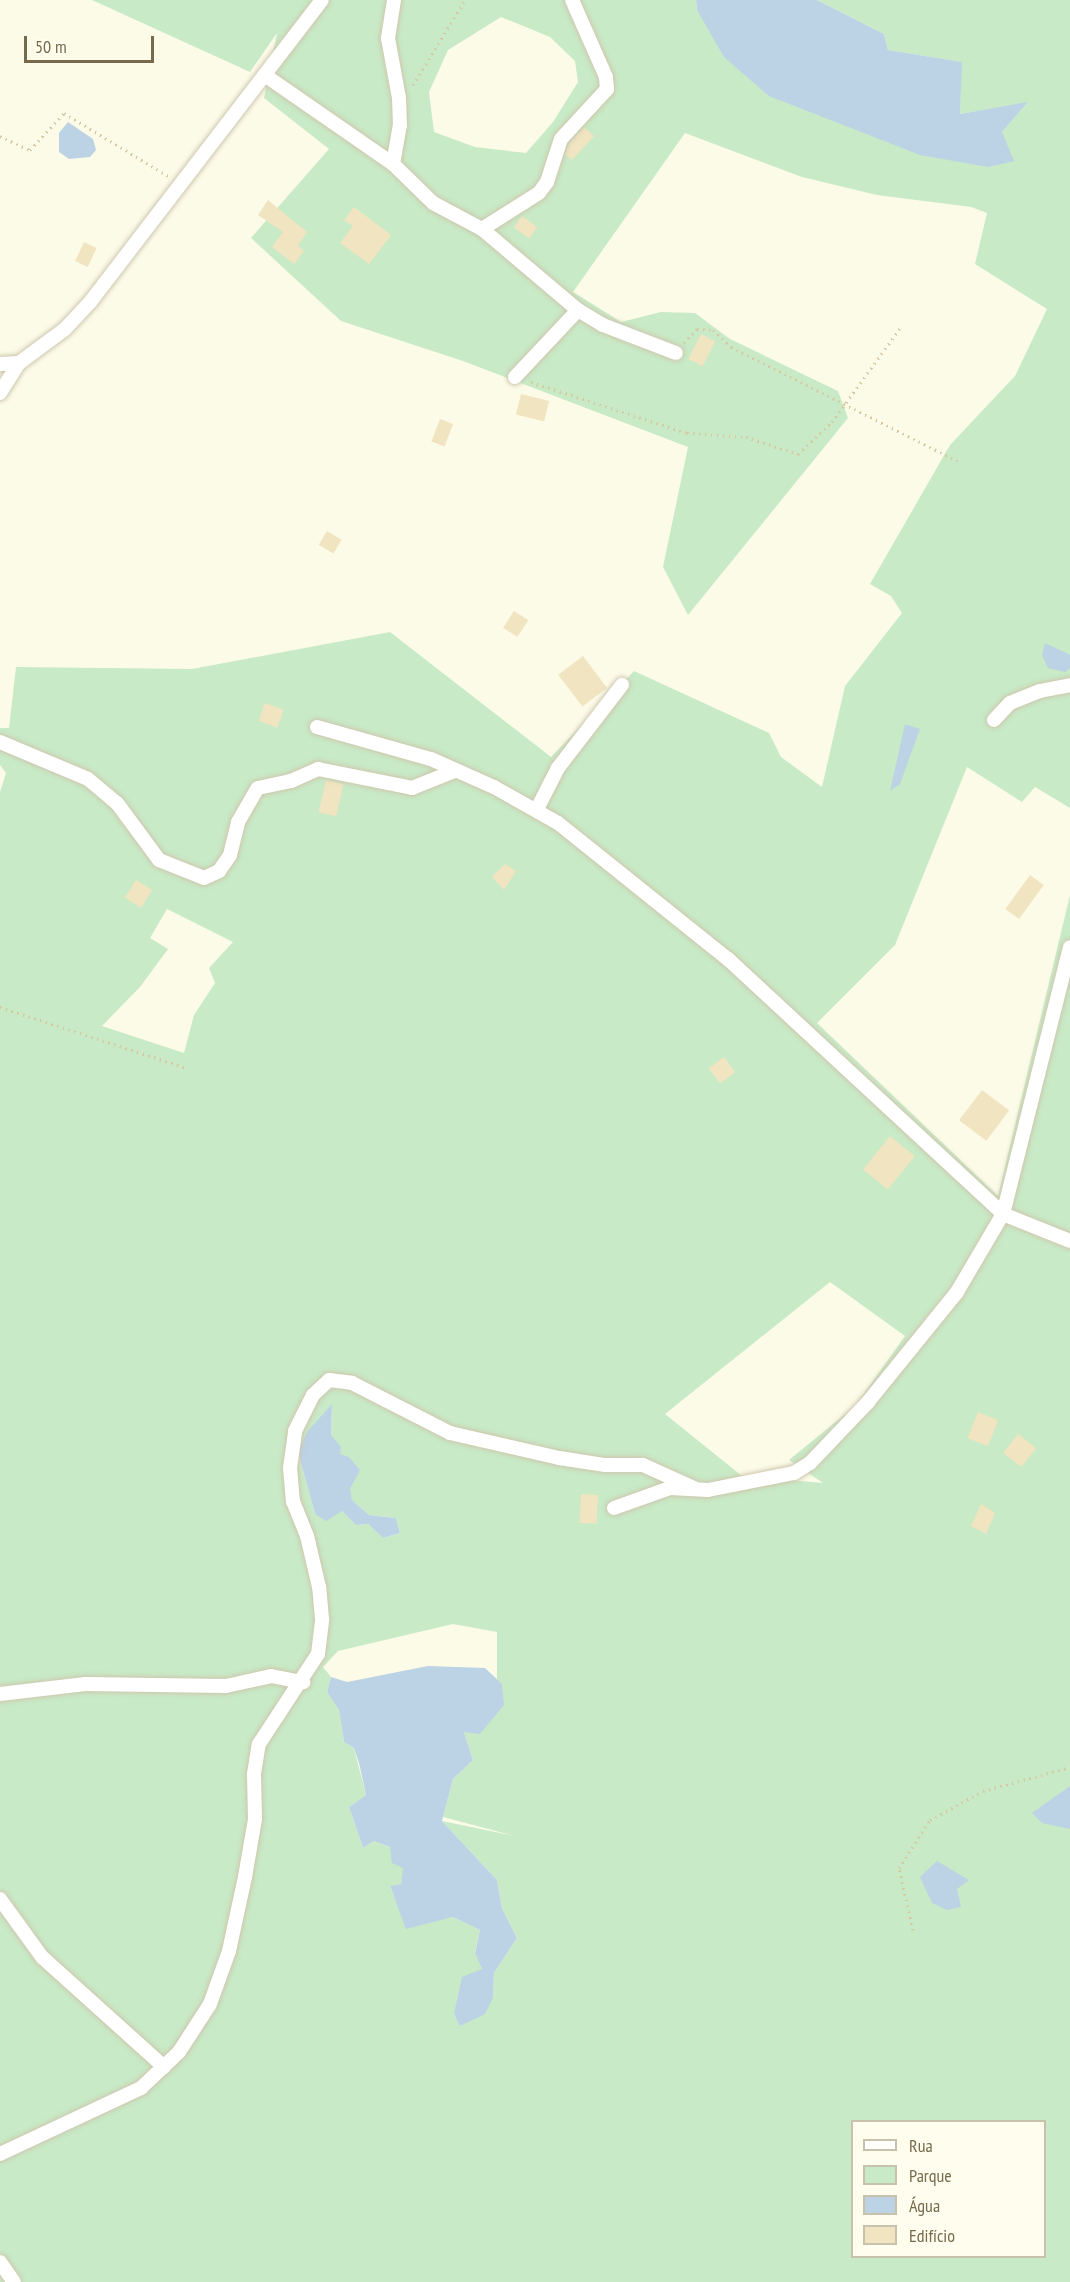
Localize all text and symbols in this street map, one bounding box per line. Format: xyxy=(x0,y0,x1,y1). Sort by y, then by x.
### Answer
scale bar xyxy=(27,24,158,62)
text: 50 m xyxy=(35,35,67,58)
legend xyxy=(851,2120,1046,2258)
text: Rua xyxy=(909,2134,933,2157)
text: Parque xyxy=(909,2164,952,2187)
text: Água xyxy=(909,2194,940,2217)
text: Edifício xyxy=(909,2224,955,2247)

